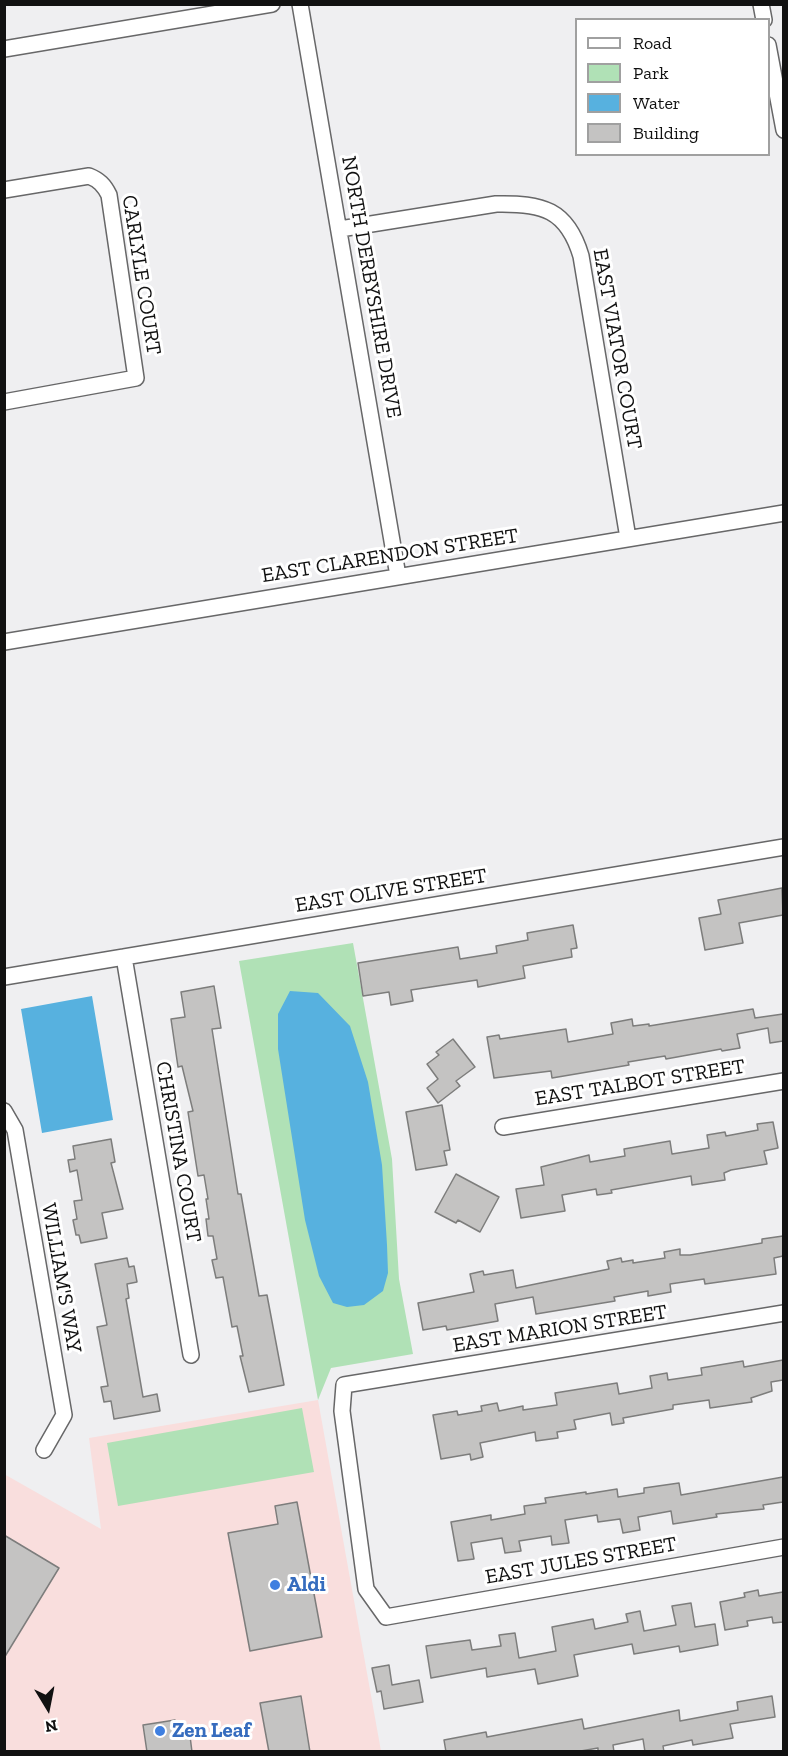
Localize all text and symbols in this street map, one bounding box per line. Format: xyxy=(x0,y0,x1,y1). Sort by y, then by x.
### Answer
legend xyxy=(575,18,770,156)
text: Road xyxy=(633,32,672,54)
text: Park xyxy=(633,62,669,84)
text: Water xyxy=(633,92,680,114)
text: Building xyxy=(633,122,699,144)
street label: NORTH DERBYSHIRE DRIVE xyxy=(336,154,406,420)
street label: CARLYLE COURT xyxy=(116,193,166,357)
street label: EAST VIATOR COURT xyxy=(587,247,647,451)
street label: EAST CLARENDON STREET xyxy=(260,523,520,589)
street label: EAST OLIVE STREET xyxy=(293,863,489,919)
street label: EAST TALBOT STREET xyxy=(533,1054,747,1112)
street label: CHRISTINA COURT xyxy=(150,1060,206,1244)
street label: WILLIAM'S WAY xyxy=(35,1201,87,1355)
street label: EAST MARION STREET xyxy=(451,1300,669,1358)
street label: EAST JULES STREET xyxy=(483,1532,679,1590)
place label: Aldi xyxy=(287,1572,326,1598)
marker: Aldi xyxy=(268,1578,282,1592)
north arrow xyxy=(18,1678,78,1738)
text: N xyxy=(44,1716,59,1737)
place label: Zen Leaf xyxy=(172,1718,250,1744)
marker: Zen Leaf xyxy=(153,1724,167,1738)

